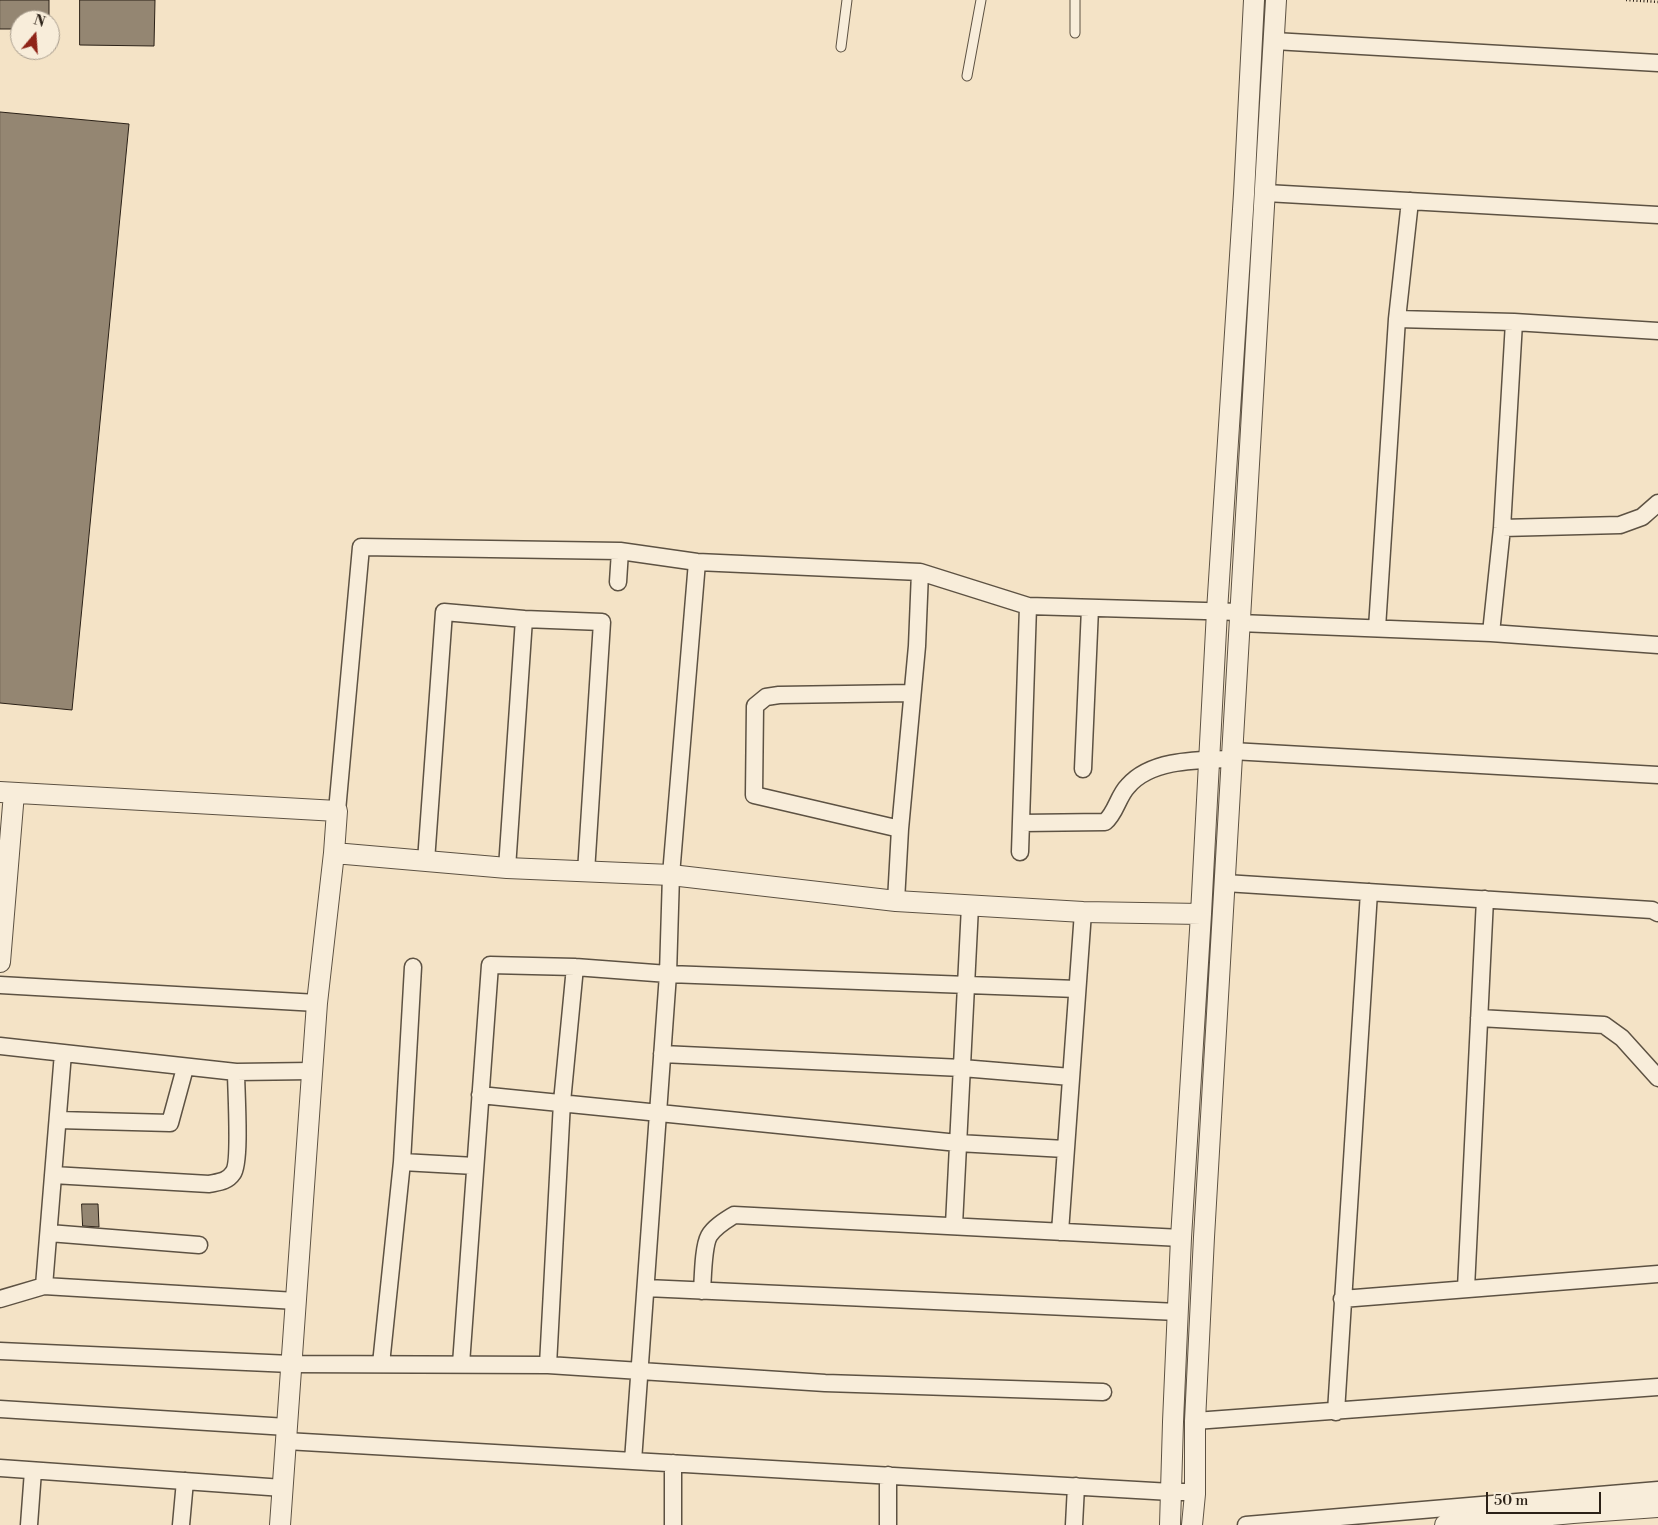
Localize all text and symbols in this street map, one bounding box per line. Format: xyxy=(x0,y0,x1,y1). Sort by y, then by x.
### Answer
north arrow xyxy=(10,10,60,60)
text: N xyxy=(31,11,47,32)
scale bar xyxy=(1488,1482,1603,1514)
text: 50 m xyxy=(1494,1491,1528,1510)

